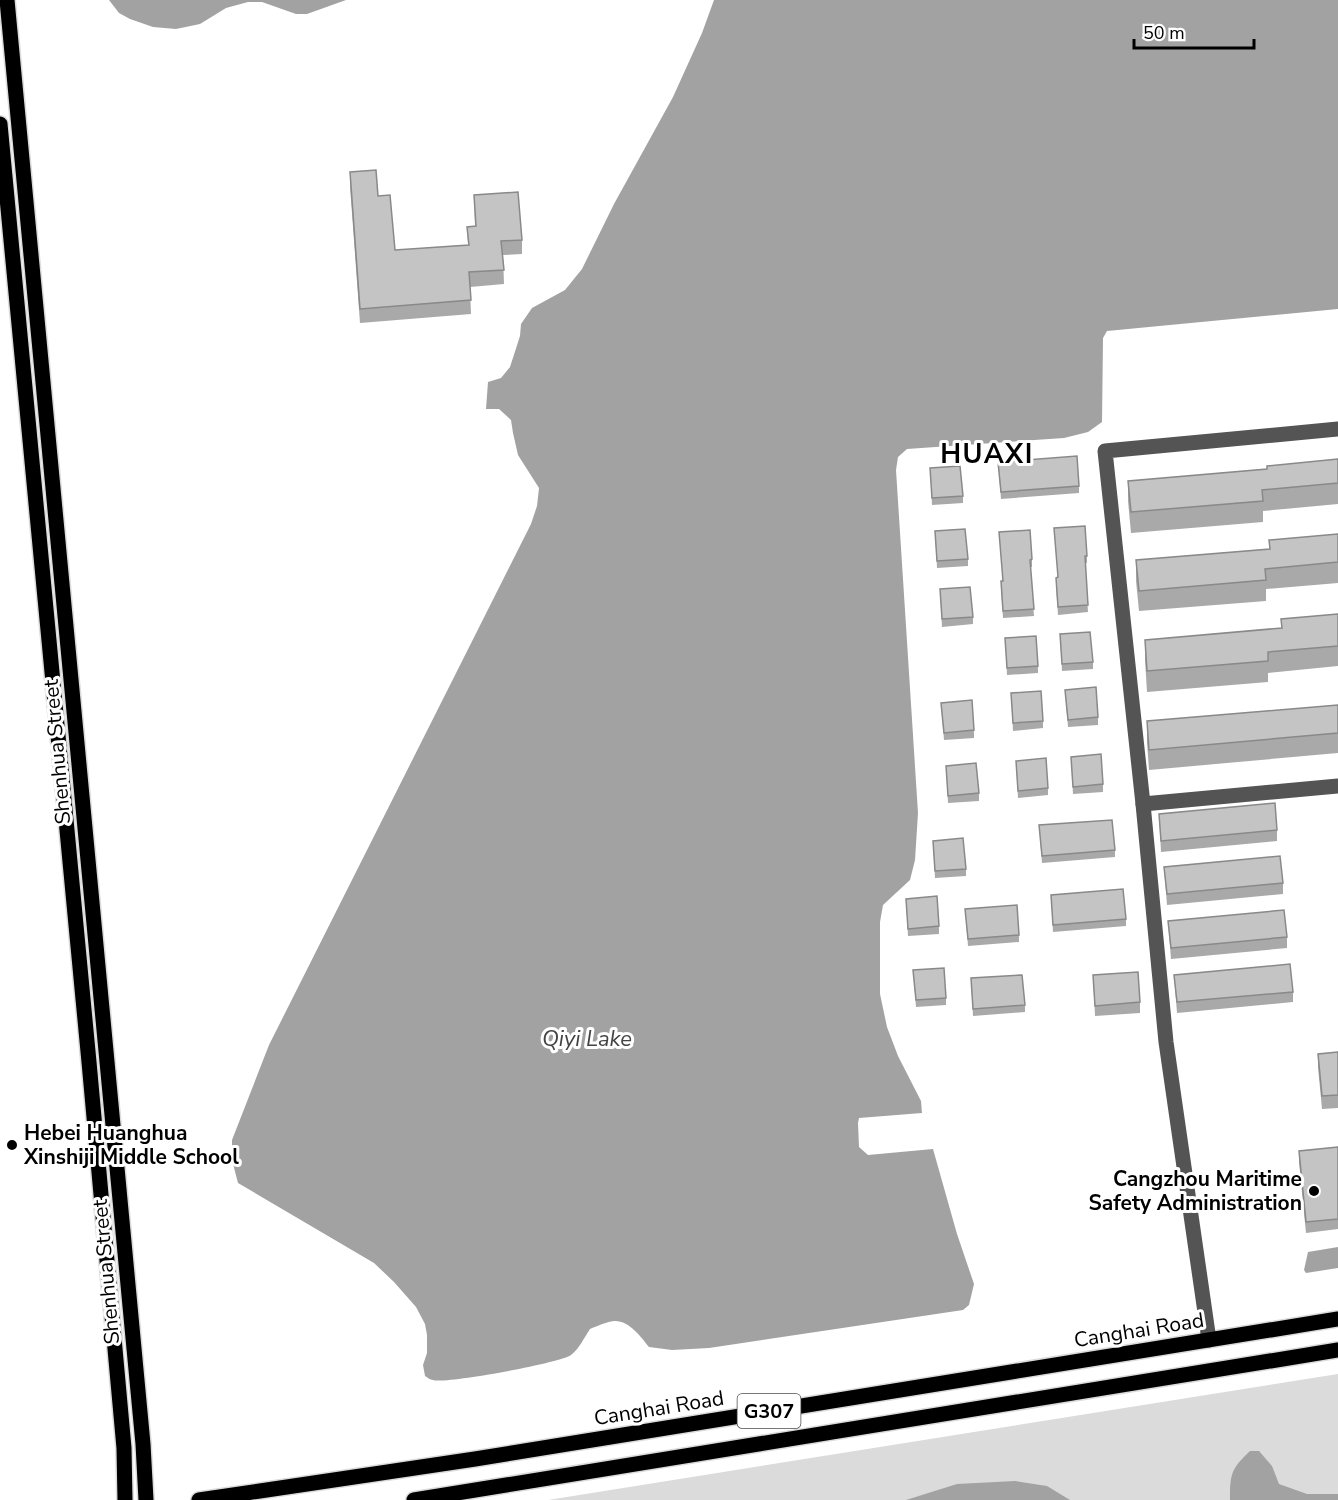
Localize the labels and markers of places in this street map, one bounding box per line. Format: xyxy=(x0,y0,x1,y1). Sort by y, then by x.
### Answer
place label: Hebei Huanghua Xinshiji Middle School xyxy=(23,1119,239,1171)
marker: Hebei Huanghua Xinshiji Middle School xyxy=(5,1138,19,1152)
place label: Cangzhou Maritime Safety Administration xyxy=(1088,1165,1302,1217)
marker: Cangzhou Maritime Safety Administration xyxy=(1307,1184,1321,1198)

